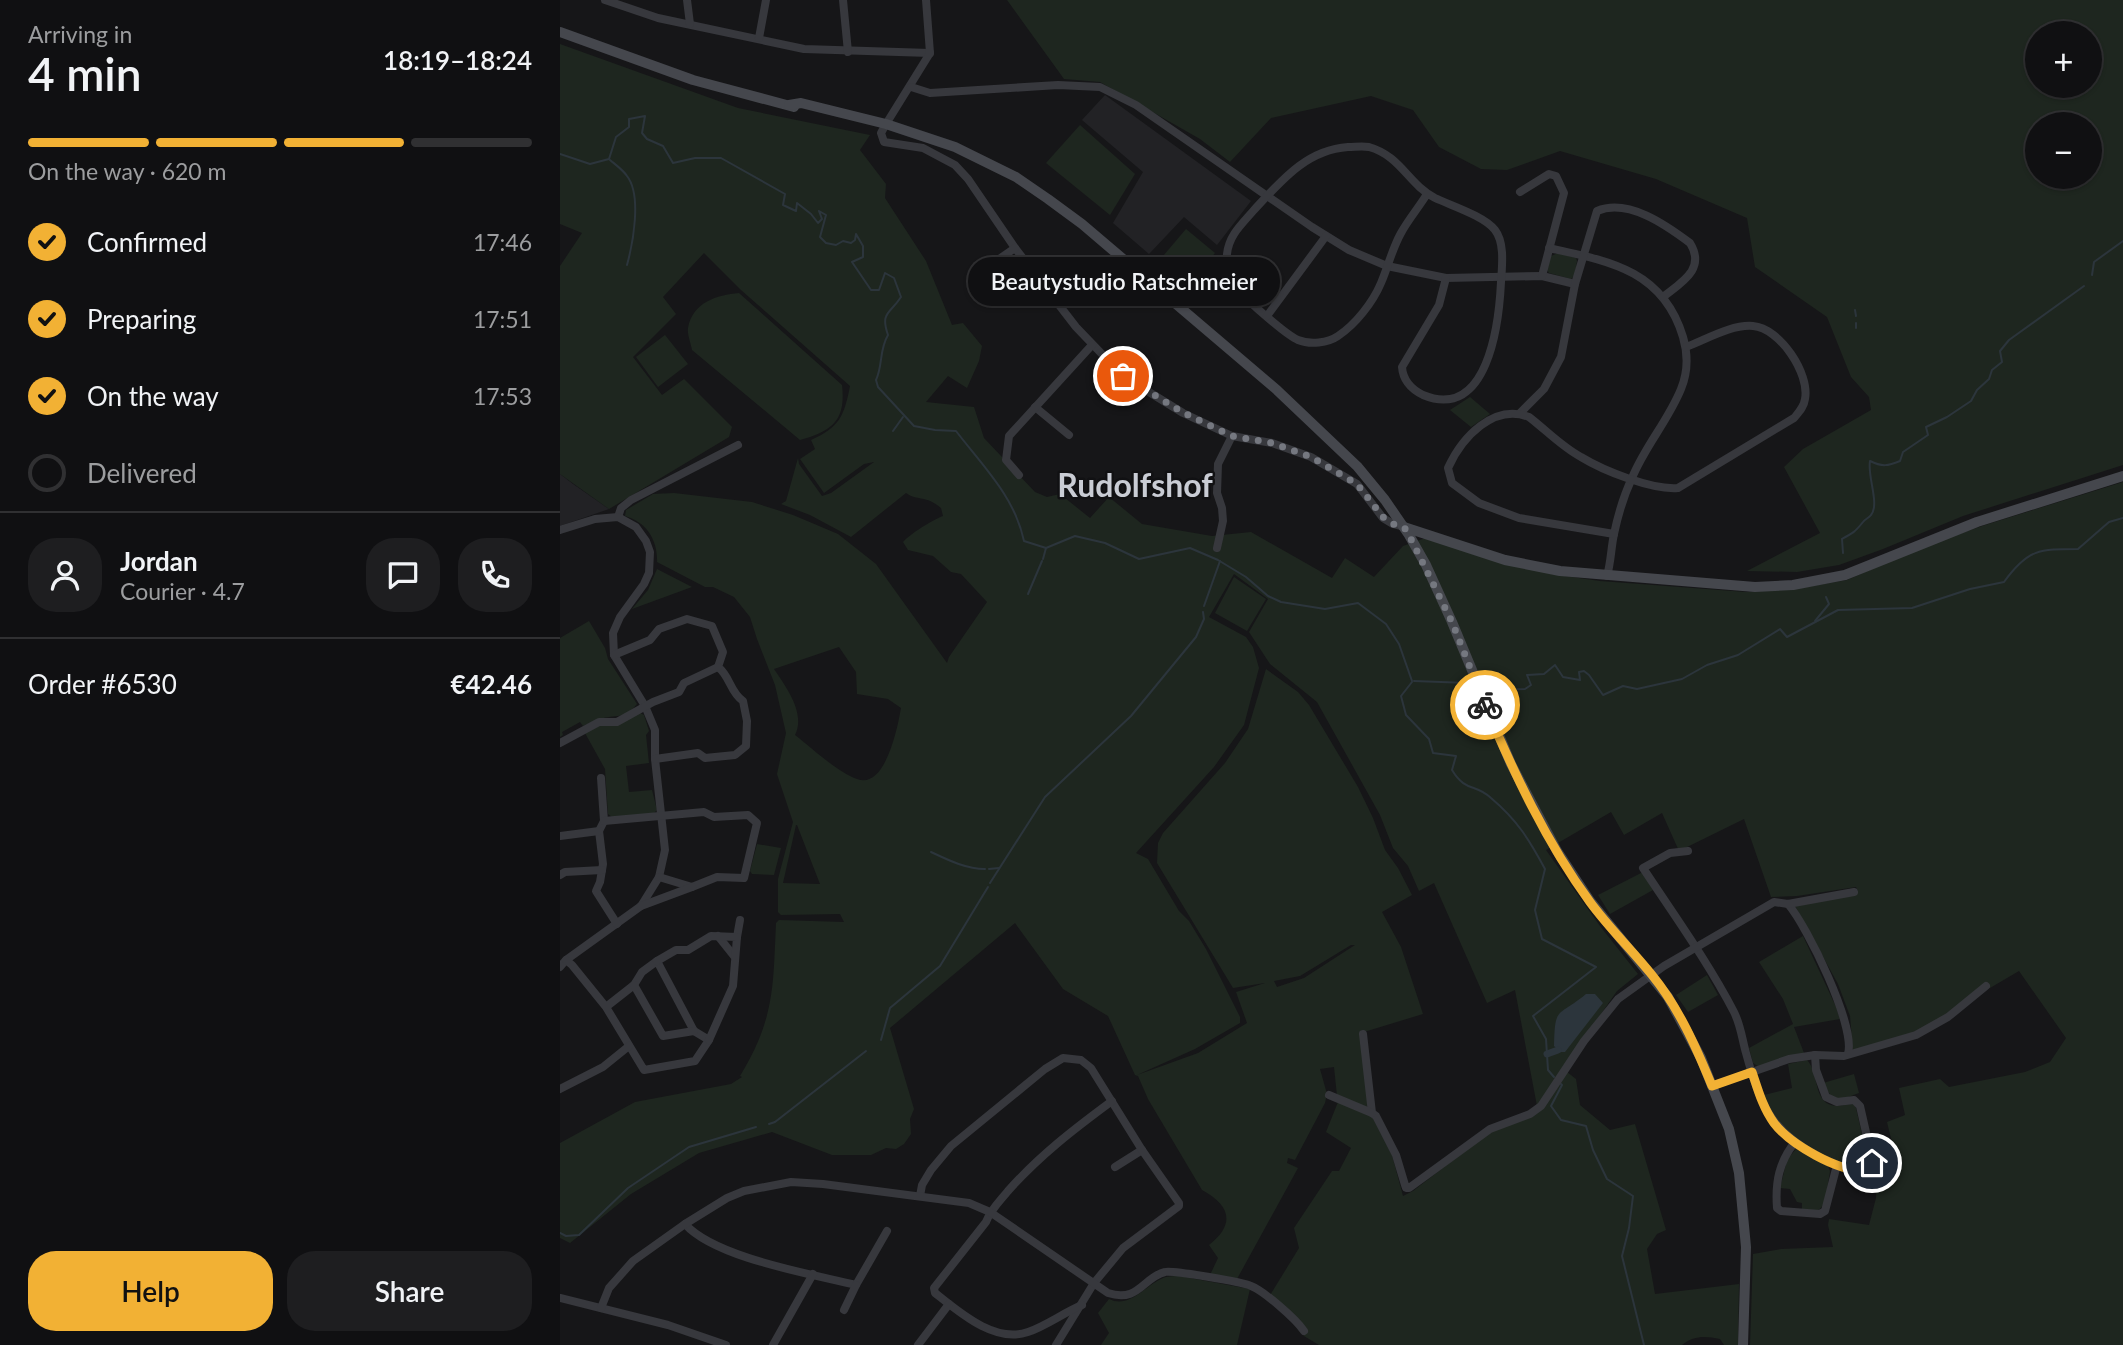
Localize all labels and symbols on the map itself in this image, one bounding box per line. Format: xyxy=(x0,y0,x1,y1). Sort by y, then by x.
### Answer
callout: Beautystudio Ratschmeier xyxy=(967,257,1279,306)
pin xyxy=(1093,346,1153,406)
district label: Rudolfshof xyxy=(1057,465,1213,504)
courier xyxy=(1450,670,1520,740)
pin xyxy=(1842,1133,1902,1193)

